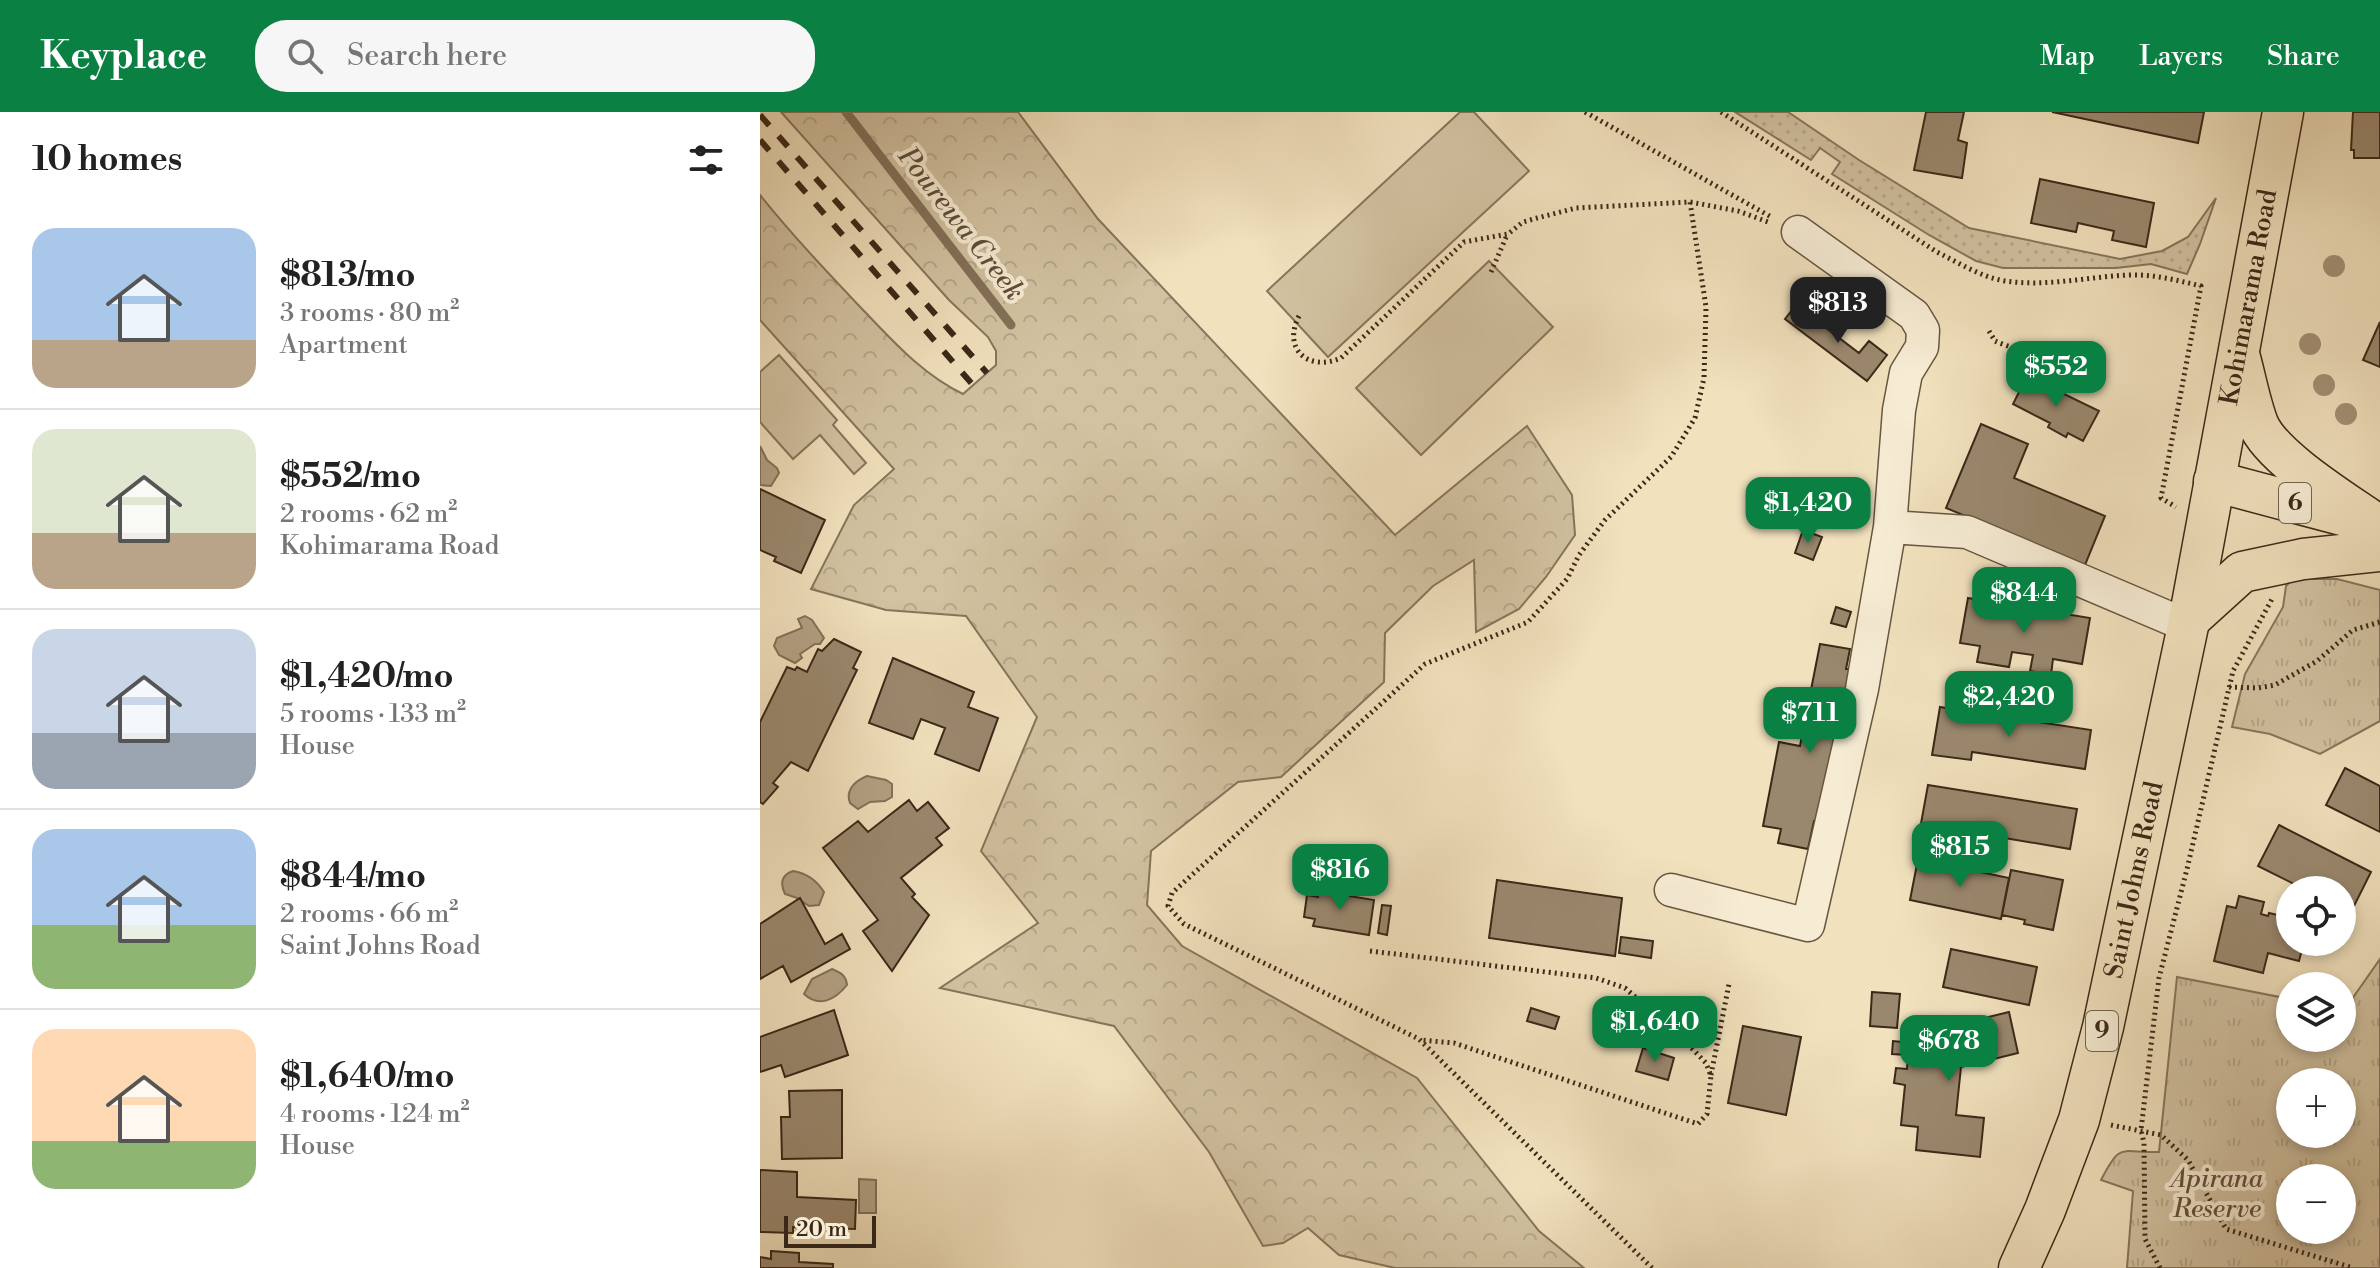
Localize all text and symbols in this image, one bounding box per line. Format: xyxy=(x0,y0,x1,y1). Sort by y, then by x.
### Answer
search box xyxy=(255,20,815,92)
text: Keyplace xyxy=(40,33,207,80)
icon: search xyxy=(283,34,327,78)
text: Search here xyxy=(347,37,507,75)
text: Map xyxy=(2040,39,2095,74)
text: Layers xyxy=(2139,39,2223,74)
text: Share xyxy=(2267,39,2340,74)
icon: filters xyxy=(684,138,728,182)
text: 10 homes xyxy=(32,139,182,181)
water label: Pourewa Creek xyxy=(890,139,1032,308)
street label: Kohimarama Road xyxy=(2213,186,2284,408)
text: $813/mo xyxy=(280,255,416,297)
icon: home xyxy=(96,260,192,356)
pin: $813 xyxy=(1791,277,1885,345)
text: $813 xyxy=(1808,287,1868,319)
text: 3 rooms · 80 m² xyxy=(280,297,459,329)
text: Apartment xyxy=(280,329,408,361)
pin: $552 xyxy=(2009,341,2103,409)
text: $552 xyxy=(2024,351,2088,383)
text: $552/mo xyxy=(280,456,421,498)
icon: home xyxy=(96,461,192,557)
pin: $1,420 xyxy=(1743,477,1873,545)
road number: 6 xyxy=(2279,483,2311,523)
text: $1,420 xyxy=(1764,487,1852,519)
text: 2 rooms · 62 m² xyxy=(280,498,457,530)
text: Kohimarama Road xyxy=(280,530,499,562)
pin: $844 xyxy=(1977,567,2071,635)
text: $844 xyxy=(1990,577,2058,609)
text: $1,420/mo xyxy=(280,656,454,698)
icon: home xyxy=(96,661,192,757)
pin: $2,420 xyxy=(1944,671,2074,739)
text: $2,420 xyxy=(1963,681,2055,713)
pin: $711 xyxy=(1763,687,1857,755)
text: $711 xyxy=(1781,697,1839,729)
text: 5 rooms · 133 m² xyxy=(280,698,466,730)
text: House xyxy=(280,730,355,762)
street label: Saint Johns Road xyxy=(2098,778,2171,982)
pin: $815 xyxy=(1913,821,2007,889)
text: $815 xyxy=(1930,831,1990,863)
pin: $816 xyxy=(1293,844,1387,912)
text: $816 xyxy=(1310,854,1370,886)
text: $844/mo xyxy=(280,856,426,898)
icon: home xyxy=(96,861,192,957)
map controls xyxy=(2276,876,2356,1244)
button: locate xyxy=(2276,876,2356,956)
text: 2 rooms · 66 m² xyxy=(280,898,458,930)
text: Saint Johns Road xyxy=(280,930,481,962)
button: layers xyxy=(2276,972,2356,1052)
pin: $1,640 xyxy=(1590,996,1720,1064)
text: $1,640 xyxy=(1610,1006,1700,1038)
road number: 9 xyxy=(2086,1011,2118,1051)
pin: $678 xyxy=(1902,1015,1996,1083)
text: $678 xyxy=(1918,1025,1980,1057)
text: $1,640/mo xyxy=(280,1056,454,1098)
icon: home xyxy=(96,1061,192,1157)
button: + xyxy=(2276,1068,2356,1148)
text: 4 rooms · 124 m² xyxy=(280,1098,470,1130)
text: House xyxy=(280,1130,355,1162)
park label: Apirana Reserve xyxy=(2168,1163,2264,1225)
button: − xyxy=(2276,1164,2356,1244)
scale bar xyxy=(784,1212,876,1248)
text: 20 m xyxy=(796,1216,847,1243)

